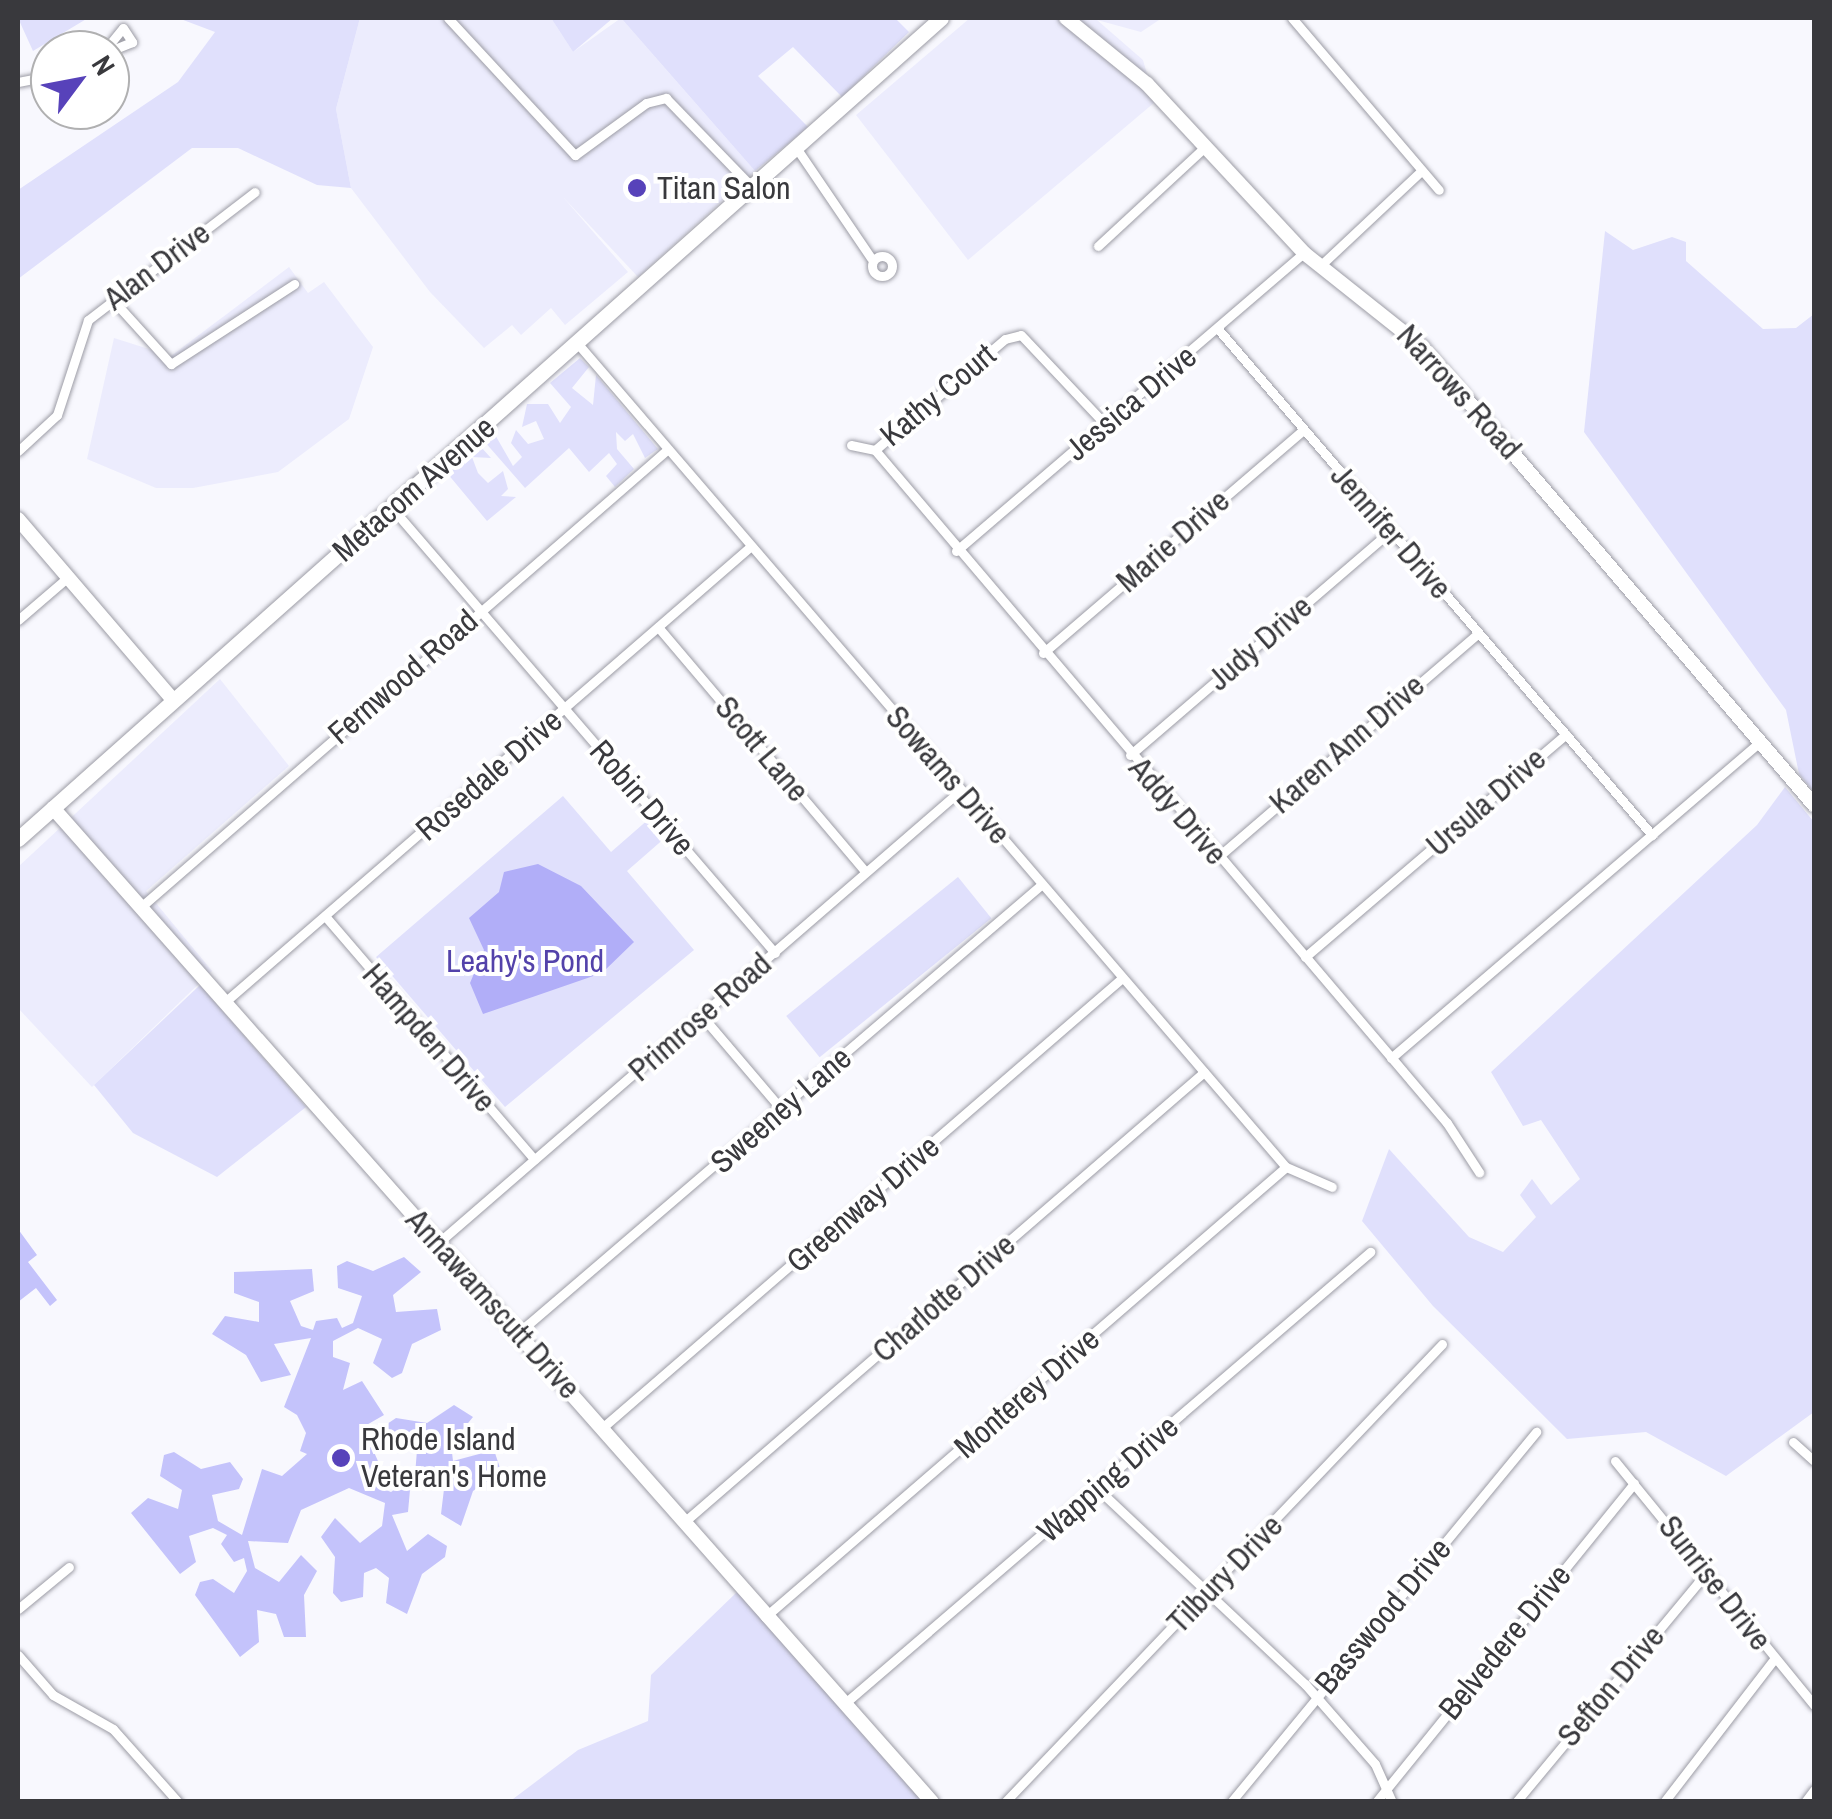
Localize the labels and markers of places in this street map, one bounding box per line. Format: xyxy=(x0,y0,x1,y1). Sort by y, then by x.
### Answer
place label: Titan Salon xyxy=(657,169,791,207)
marker: Titan Salon xyxy=(626,177,648,199)
place label: Rhode Island Veteran's Home xyxy=(361,1421,547,1496)
marker: Rhode Island Veteran's Home xyxy=(330,1447,352,1469)

